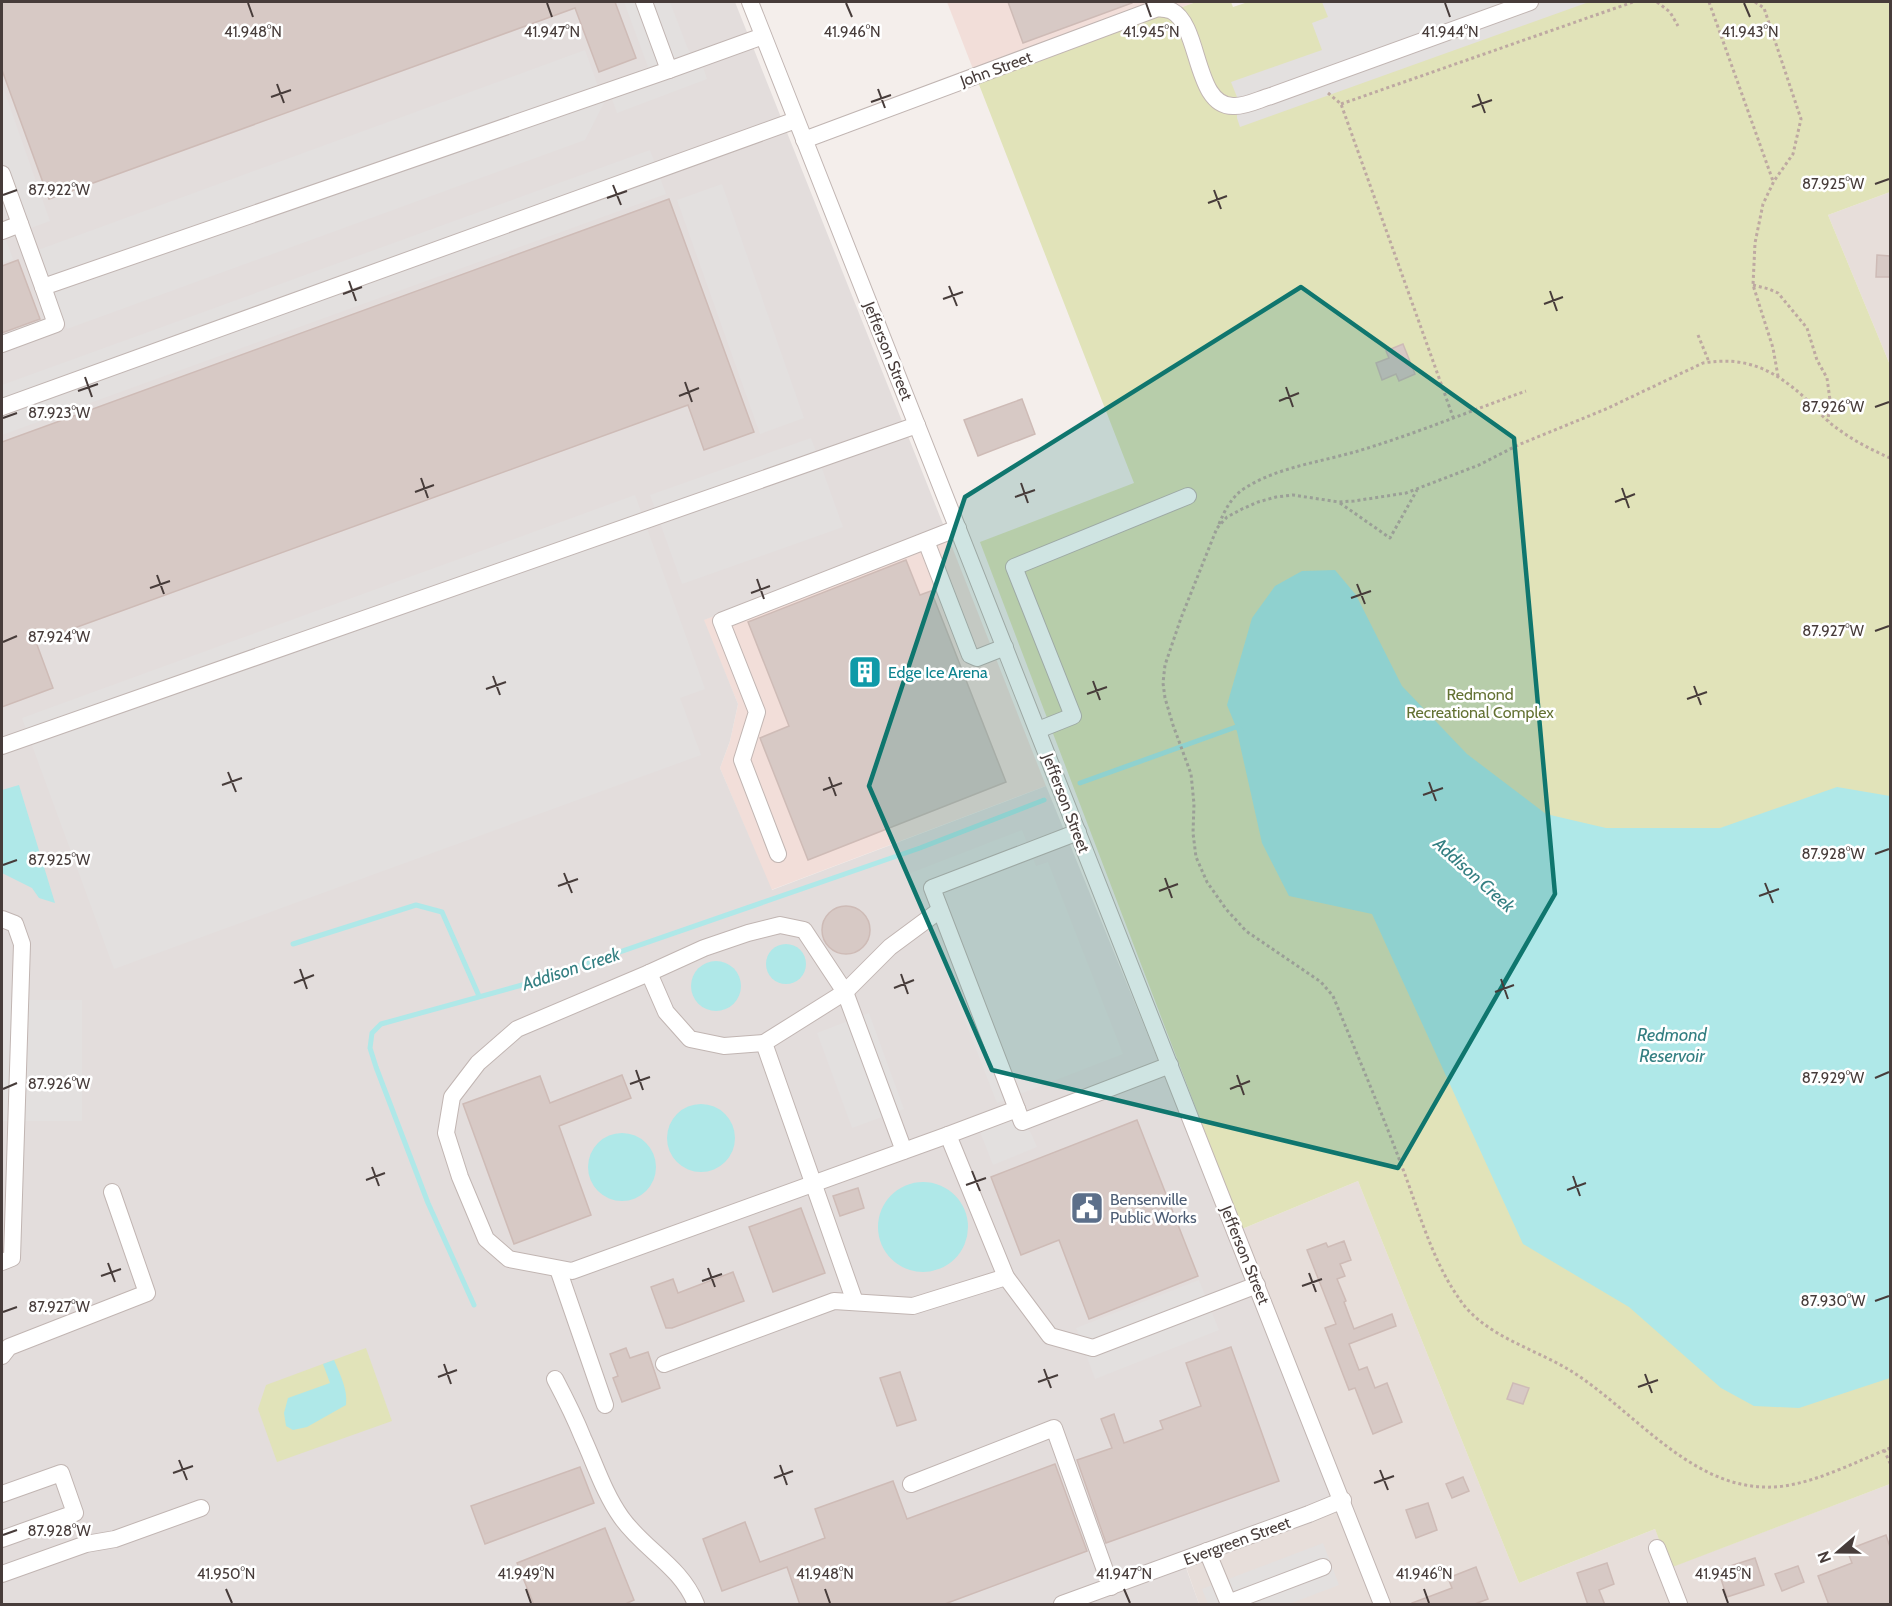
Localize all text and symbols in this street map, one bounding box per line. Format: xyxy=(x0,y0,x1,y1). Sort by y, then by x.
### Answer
text: 41.948°N xyxy=(224,23,282,41)
text: 41.947°N xyxy=(524,23,580,41)
text: 41.946°N xyxy=(823,23,881,41)
text: 41.945°N xyxy=(1123,23,1179,41)
text: 41.944°N xyxy=(1421,23,1479,41)
text: 41.943°N xyxy=(1722,23,1778,41)
street label: John Street xyxy=(957,47,1035,91)
text: 87.925°W xyxy=(1802,175,1865,193)
text: 87.922°W xyxy=(28,181,91,199)
street label: Jefferson Street xyxy=(859,298,917,404)
text: 87.926°W xyxy=(1802,398,1865,416)
text: 87.923°W xyxy=(28,404,91,422)
text: 87.927°W xyxy=(1802,622,1865,640)
text: 87.924°W xyxy=(28,628,91,646)
building icon: Edge Ice Arena xyxy=(847,654,883,690)
place label: Edge Ice Arena xyxy=(888,663,988,682)
park label: Redmond Recreational Complex xyxy=(1406,685,1554,722)
street label: Jefferson Street xyxy=(1038,750,1094,856)
water label: Addison Creek xyxy=(1428,832,1520,918)
text: 87.928°W xyxy=(1801,845,1865,863)
text: 87.925°W xyxy=(28,851,91,869)
water label: Addison Creek xyxy=(518,942,624,995)
water label: Redmond Reservoir xyxy=(1637,1024,1708,1067)
text: 87.929°W xyxy=(1802,1069,1865,1087)
text: 87.926°W xyxy=(28,1075,91,1093)
public building icon: Bensenville Public Works xyxy=(1069,1190,1105,1226)
place label: Bensenville Public Works xyxy=(1110,1190,1197,1227)
street label: Jefferson Street xyxy=(1216,1202,1274,1308)
text: 87.930°W xyxy=(1801,1292,1866,1310)
text: 87.927°W xyxy=(28,1298,91,1316)
street label: Evergreen Street xyxy=(1181,1513,1294,1569)
text: 87.928°W xyxy=(27,1522,91,1540)
north arrow xyxy=(1808,1522,1868,1582)
text: N xyxy=(1814,1548,1835,1566)
text: 41.950°N xyxy=(197,1565,255,1583)
text: 41.949°N xyxy=(497,1565,555,1583)
text: 41.948°N xyxy=(796,1565,854,1583)
text: 41.947°N xyxy=(1096,1565,1152,1583)
text: 41.946°N xyxy=(1395,1565,1453,1583)
text: 41.945°N xyxy=(1695,1565,1751,1583)

